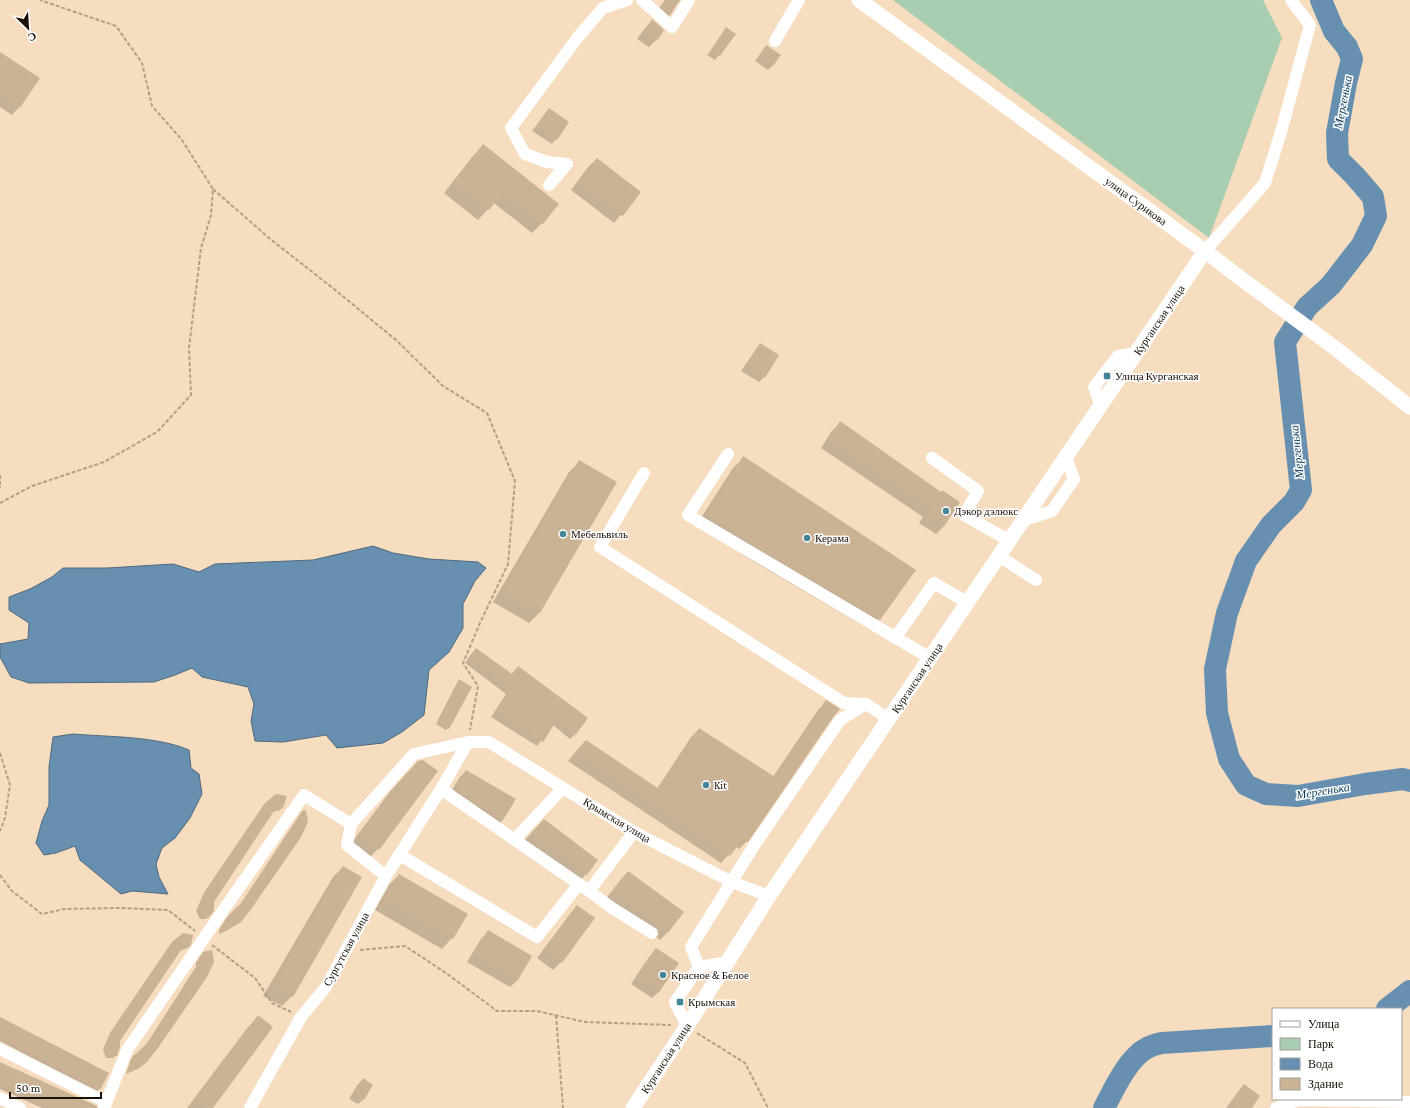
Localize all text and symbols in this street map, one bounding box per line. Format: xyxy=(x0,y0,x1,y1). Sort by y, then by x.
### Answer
north arrow xyxy=(8,8,48,48)
text: С xyxy=(26,30,38,44)
water label: Мергенька xyxy=(1331,74,1355,131)
street label: улица Сурикова xyxy=(1103,175,1169,227)
street label: Курганская улица xyxy=(1131,283,1187,357)
place label: Улица Курганская xyxy=(1115,370,1199,382)
marker: Улица Курганская xyxy=(1102,371,1112,381)
water label: Мергенька xyxy=(1287,424,1307,481)
place label: Дэкор дэлюкс xyxy=(954,505,1018,517)
marker: Дэкор дэлюкс xyxy=(941,506,951,516)
place label: Мебельвиль xyxy=(571,528,628,540)
marker: Мебельвиль xyxy=(558,529,568,539)
place label: Керама xyxy=(815,532,849,544)
marker: Керама xyxy=(802,533,812,543)
street label: Курганская улица xyxy=(889,641,945,715)
place label: Kit xyxy=(714,779,727,791)
marker: Kit xyxy=(701,780,711,790)
water label: Мергенька xyxy=(1294,780,1351,802)
street label: Крымская улица xyxy=(581,795,653,845)
street label: Сургутская улица xyxy=(321,910,371,988)
place label: Красное & Белое xyxy=(671,969,749,981)
marker: Красное & Белое xyxy=(658,970,668,980)
place label: Крымская xyxy=(688,996,735,1008)
marker: Крымская xyxy=(675,997,685,1007)
legend xyxy=(1272,1008,1402,1100)
text: Улица xyxy=(1308,1017,1340,1031)
street label: Курганская улица xyxy=(639,1020,693,1096)
text: Парк xyxy=(1308,1037,1334,1051)
text: Вода xyxy=(1308,1057,1334,1071)
scale bar xyxy=(10,1074,101,1100)
text: Здание xyxy=(1308,1077,1343,1091)
text: 50 m xyxy=(16,1081,41,1095)

